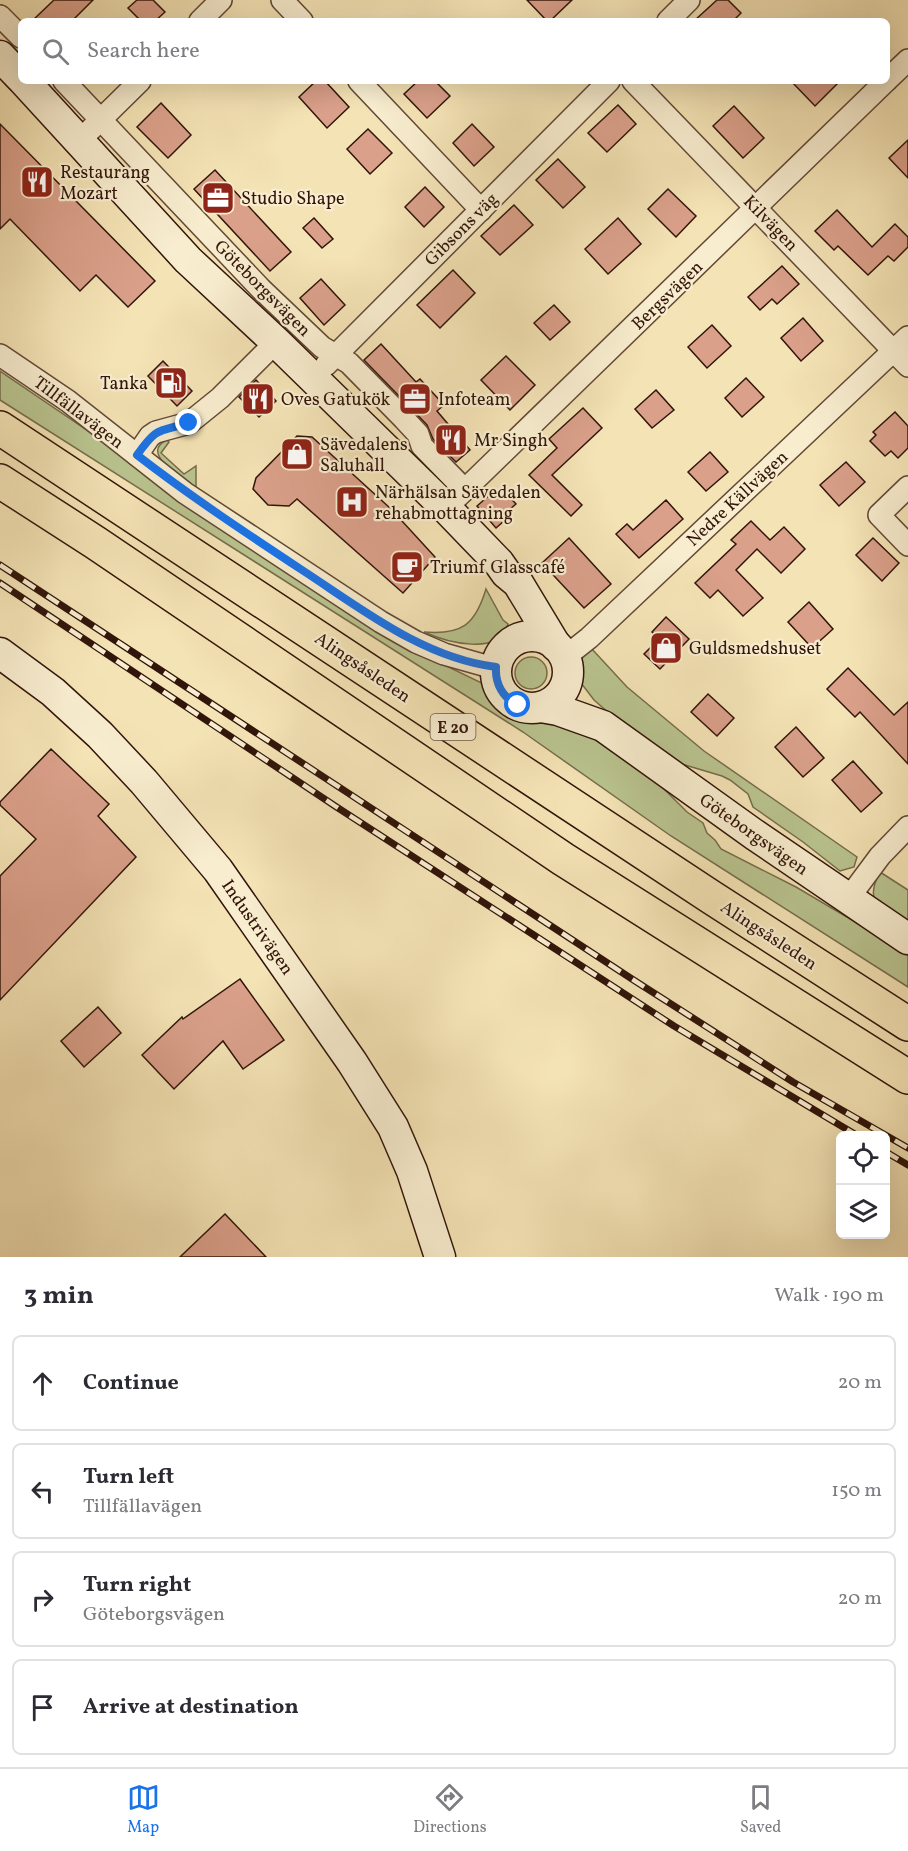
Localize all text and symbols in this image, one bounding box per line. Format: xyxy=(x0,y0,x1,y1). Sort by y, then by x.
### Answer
search box xyxy=(18,18,890,84)
icon: search xyxy=(39,35,72,68)
text: Search here xyxy=(87,36,200,67)
place label: Restaurang Mozart xyxy=(60,161,150,207)
restaurant icon: Restaurang Mozart xyxy=(19,164,55,200)
office icon: Studio Shape xyxy=(200,180,236,216)
place label: Studio Shape xyxy=(241,187,345,212)
street label: Gibsons väg xyxy=(420,188,504,272)
street label: Kilvägen xyxy=(737,190,803,258)
street label: Göteborgsvägen xyxy=(208,235,316,343)
street label: Bergsvägen xyxy=(627,255,710,337)
fuel station icon: Tanka xyxy=(153,365,189,401)
street label: Tillfällavägen xyxy=(28,371,129,456)
place label: Tanka xyxy=(100,372,148,397)
restaurant icon: Oves Gatukök xyxy=(240,381,276,417)
office icon: Infoteam xyxy=(397,381,433,417)
place label: Oves Gatukök xyxy=(281,388,391,413)
place label: Infoteam xyxy=(438,388,510,413)
route end xyxy=(175,409,201,435)
restaurant icon: Mr Singh xyxy=(433,422,469,458)
place label: Mr Singh xyxy=(474,429,548,454)
place label: Sävedalens Saluhall xyxy=(320,433,408,479)
shop icon: Sävedalens Saluhall xyxy=(279,436,315,472)
street label: Nedre Källvägen xyxy=(682,445,794,553)
place label: Närhälsan Sävedalen rehabmottagning xyxy=(375,481,541,527)
hospital icon: Närhälsan Sävedalen rehabmottagning xyxy=(334,484,370,520)
cafe icon: Triumf Glasscafé xyxy=(389,549,425,585)
place label: Triumf Glasscafé xyxy=(430,556,565,581)
street label: Alingsåsleden xyxy=(309,627,415,710)
shop icon: Guldsmedshuset xyxy=(648,630,684,666)
place label: Guldsmedshuset xyxy=(689,637,821,662)
route start xyxy=(504,691,530,717)
road number: E 20 xyxy=(430,714,476,740)
street label: Göteborgsvägen xyxy=(694,788,813,882)
street label: Industrivägen xyxy=(215,875,299,981)
street label: Alingsåsleden xyxy=(715,896,822,977)
map controls xyxy=(836,1131,890,1239)
button: locate xyxy=(836,1131,890,1185)
button: layers xyxy=(836,1185,890,1239)
text: 3 min xyxy=(24,1278,94,1314)
text: Walk · 190 m xyxy=(774,1282,884,1310)
icon: ahead xyxy=(26,1367,59,1400)
text: Continue xyxy=(83,1368,179,1399)
text: 20 m xyxy=(838,1369,882,1397)
text: Turn left xyxy=(83,1462,174,1493)
icon: left xyxy=(26,1475,59,1508)
text: 150 m xyxy=(831,1477,882,1505)
text: Tillfällavägen xyxy=(83,1493,202,1521)
text: Turn right xyxy=(83,1570,191,1601)
icon: right xyxy=(26,1583,59,1616)
text: 20 m xyxy=(838,1585,882,1613)
text: Göteborgsvägen xyxy=(83,1601,225,1629)
icon: arrive xyxy=(26,1691,59,1724)
text: Arrive at destination xyxy=(83,1692,299,1723)
tab: Map xyxy=(127,1781,160,1839)
tab: Directions xyxy=(413,1781,487,1839)
tab: Saved xyxy=(740,1781,781,1839)

